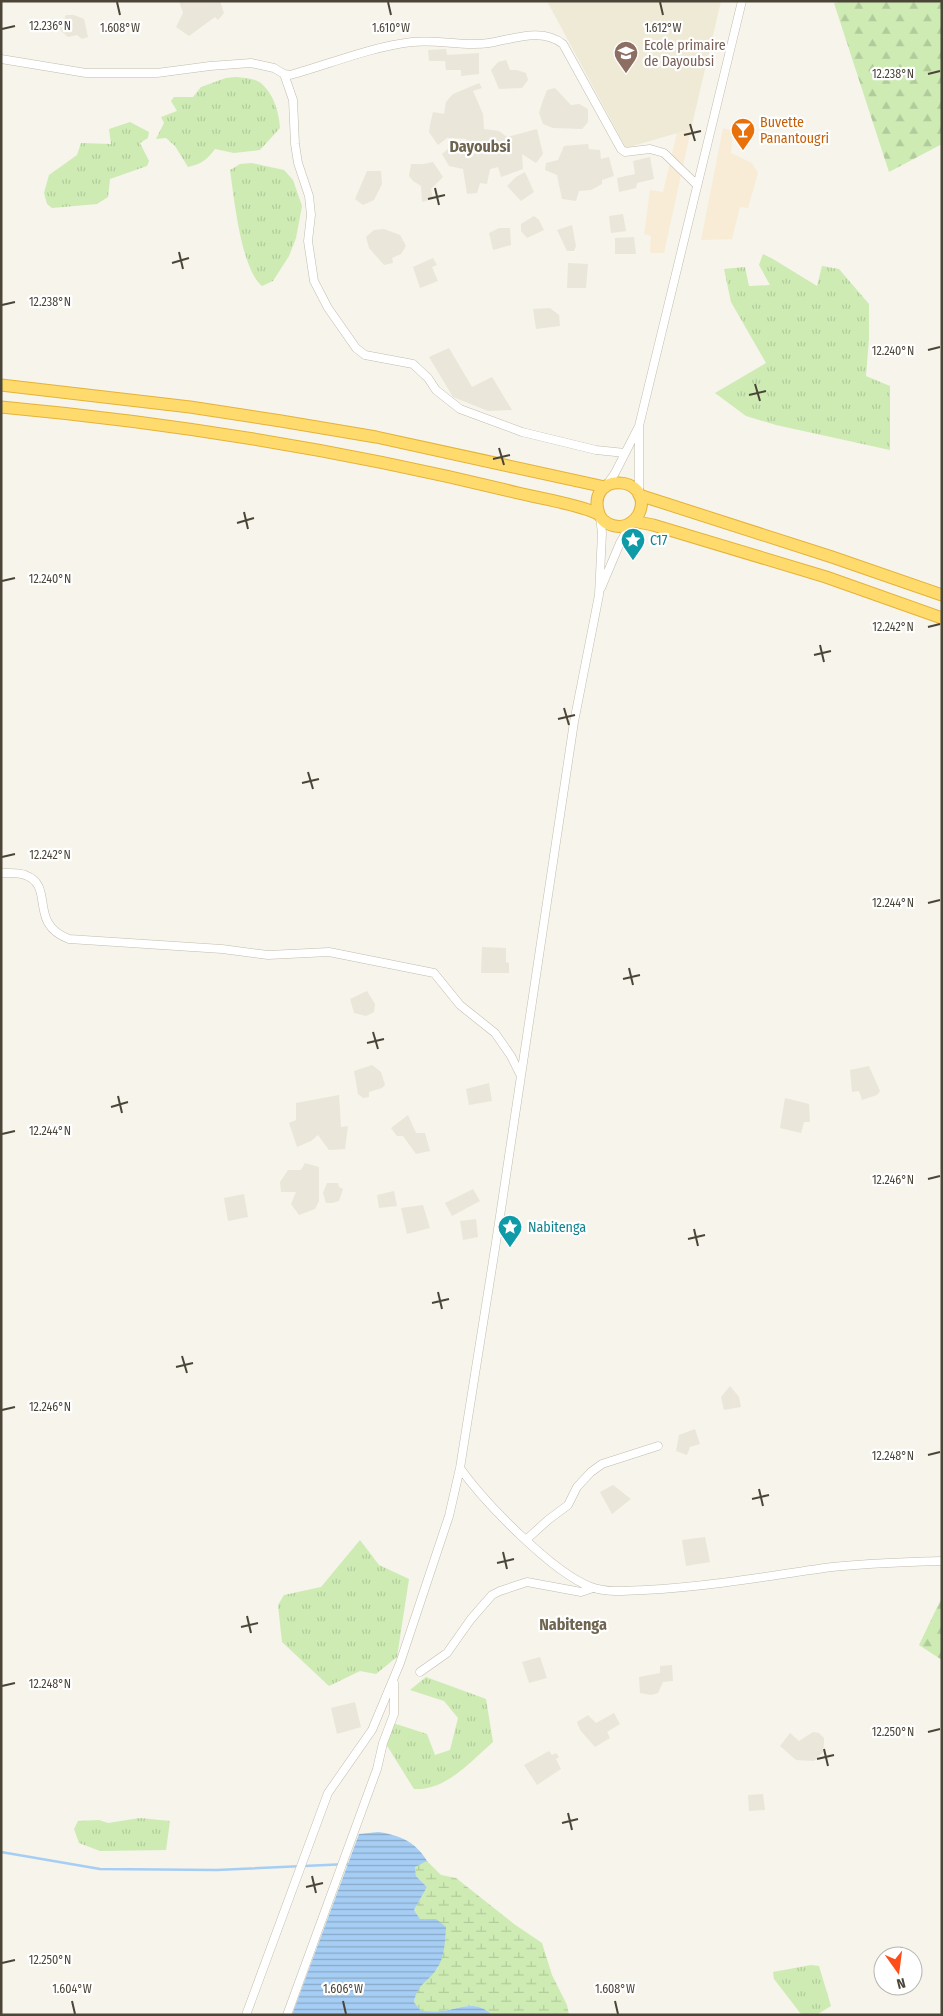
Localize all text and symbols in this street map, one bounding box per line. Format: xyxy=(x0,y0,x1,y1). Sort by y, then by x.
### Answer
text: 12.236°N xyxy=(29,19,71,33)
text: 1.608°W xyxy=(100,21,140,35)
text: 1.610°W xyxy=(372,21,410,35)
text: 1.612°W xyxy=(644,21,682,35)
place label: Ecole primaire de Dayoubsi xyxy=(644,37,726,70)
school or university icon: Ecole primaire de Dayoubsi xyxy=(613,40,639,74)
text: 12.238°N xyxy=(872,67,914,81)
place label: Buvette Panantougri xyxy=(760,114,829,147)
bar icon: Buvette Panantougri xyxy=(730,117,756,151)
district label: Dayoubsi xyxy=(449,137,511,156)
text: 12.238°N xyxy=(29,295,71,309)
text: 12.240°N xyxy=(872,344,914,358)
place icon: C17 xyxy=(620,527,646,561)
place label: C17 xyxy=(650,532,668,549)
text: 12.240°N xyxy=(29,572,71,586)
text: 12.242°N xyxy=(872,620,914,634)
text: 12.242°N xyxy=(29,848,71,862)
text: 12.244°N xyxy=(872,896,914,910)
text: 12.244°N xyxy=(29,1124,71,1138)
text: 12.246°N xyxy=(872,1173,914,1187)
place icon: Nabitenga xyxy=(497,1214,523,1248)
place label: Nabitenga xyxy=(528,1219,586,1236)
text: 12.246°N xyxy=(29,1400,71,1414)
text: 12.248°N xyxy=(872,1449,914,1463)
district label: Nabitenga xyxy=(539,1615,607,1634)
text: 12.248°N xyxy=(29,1677,71,1691)
text: 12.250°N xyxy=(872,1725,914,1739)
north arrow xyxy=(873,1946,923,1996)
text: 12.250°N xyxy=(29,1953,71,1967)
text: N xyxy=(895,1974,907,1992)
text: 1.604°W xyxy=(52,1982,92,1996)
text: 1.606°W xyxy=(323,1982,363,1996)
text: 1.608°W xyxy=(595,1982,635,1996)

